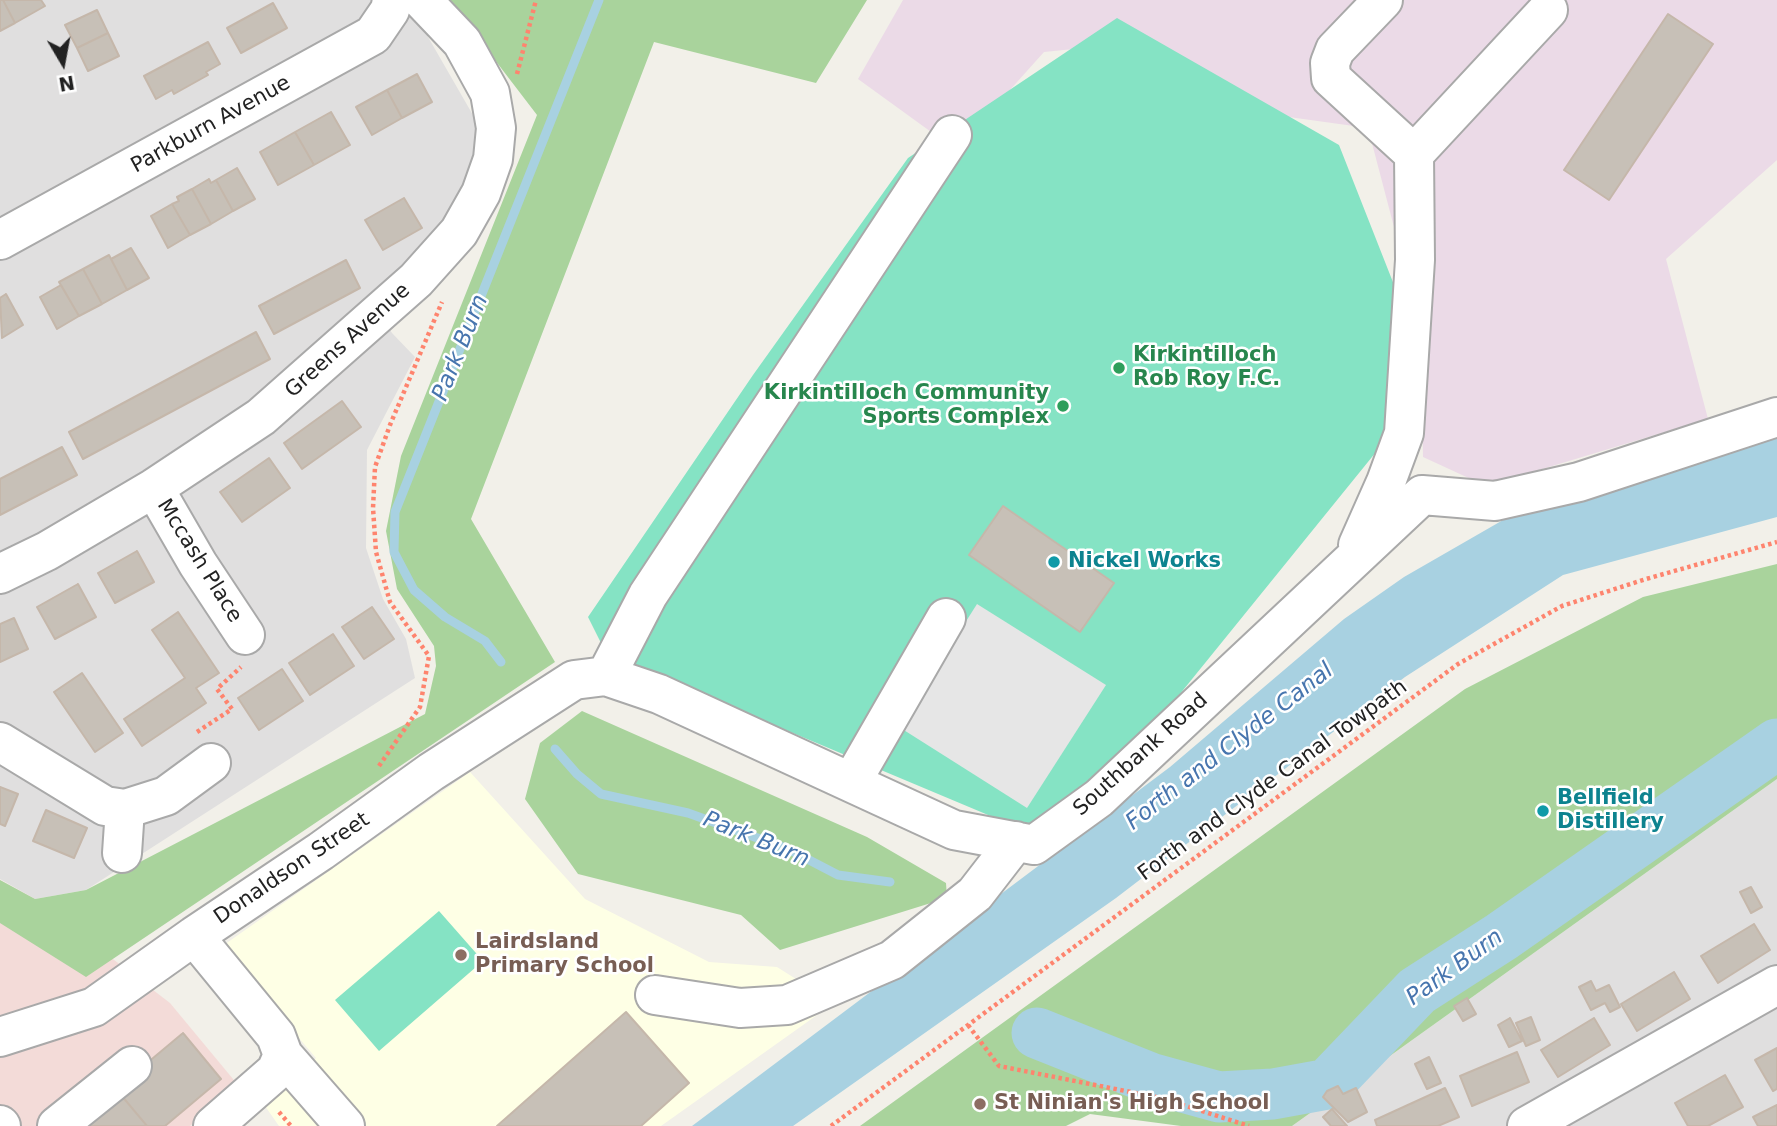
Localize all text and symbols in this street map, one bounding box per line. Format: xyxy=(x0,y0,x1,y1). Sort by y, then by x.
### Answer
north arrow xyxy=(28,28,98,98)
text: N xyxy=(57,71,76,96)
street label: Parkburn Avenue xyxy=(127,71,295,179)
street label: Greens Avenue xyxy=(280,278,416,404)
water label: Park Burn xyxy=(427,291,495,405)
place label: Kirkintilloch Rob Roy F.C. xyxy=(1133,343,1280,393)
marker: Kirkintilloch Rob Roy F.C. xyxy=(1111,360,1127,376)
place label: Kirkintilloch Community Sports Complex xyxy=(764,381,1049,431)
marker: Kirkintilloch Community Sports Complex xyxy=(1055,398,1071,414)
street label: Mccash Place xyxy=(151,495,247,627)
place label: Nickel Works xyxy=(1068,549,1221,575)
marker: Nickel Works xyxy=(1046,554,1062,570)
water label: Forth and Clyde Canal xyxy=(1121,657,1339,837)
street label: Forth and Clyde Canal Towpath xyxy=(1134,675,1412,887)
street label: Southbank Road xyxy=(1069,688,1213,822)
place label: Bellfield Distillery xyxy=(1557,786,1664,836)
marker: Bellfield Distillery xyxy=(1535,803,1551,819)
water label: Park Burn xyxy=(699,806,813,874)
street label: Donaldson Street xyxy=(210,808,374,930)
water label: Park Burn xyxy=(1401,924,1509,1012)
place label: Lairdsland Primary School xyxy=(475,930,654,980)
marker: Lairdsland Primary School xyxy=(453,947,469,963)
place label: St Ninian's High School xyxy=(994,1091,1269,1117)
marker: St Ninian's High School xyxy=(972,1096,988,1112)

